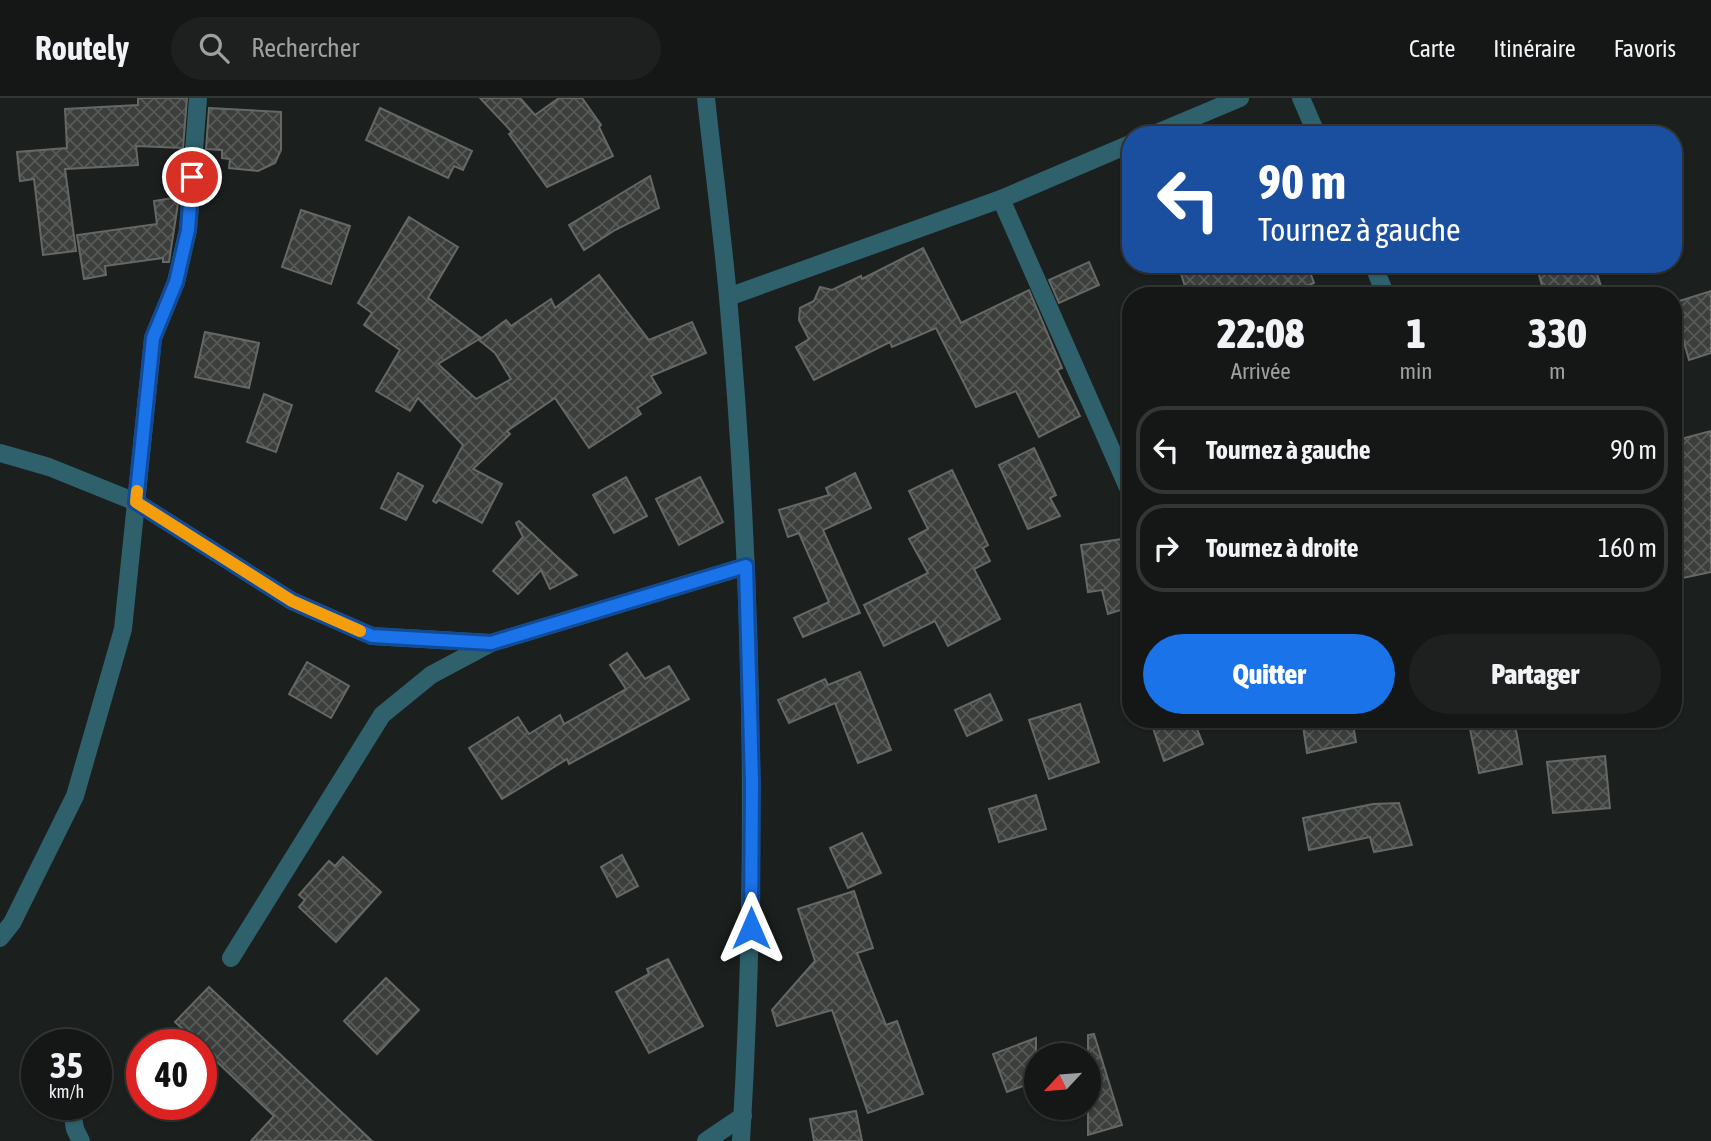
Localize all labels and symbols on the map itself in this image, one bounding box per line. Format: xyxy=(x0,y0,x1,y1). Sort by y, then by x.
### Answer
pin xyxy=(162,147,222,207)
position arrow xyxy=(714,891,788,965)
speed limit sign: 40 xyxy=(126,1029,217,1120)
north arrow xyxy=(1024,1043,1101,1120)

